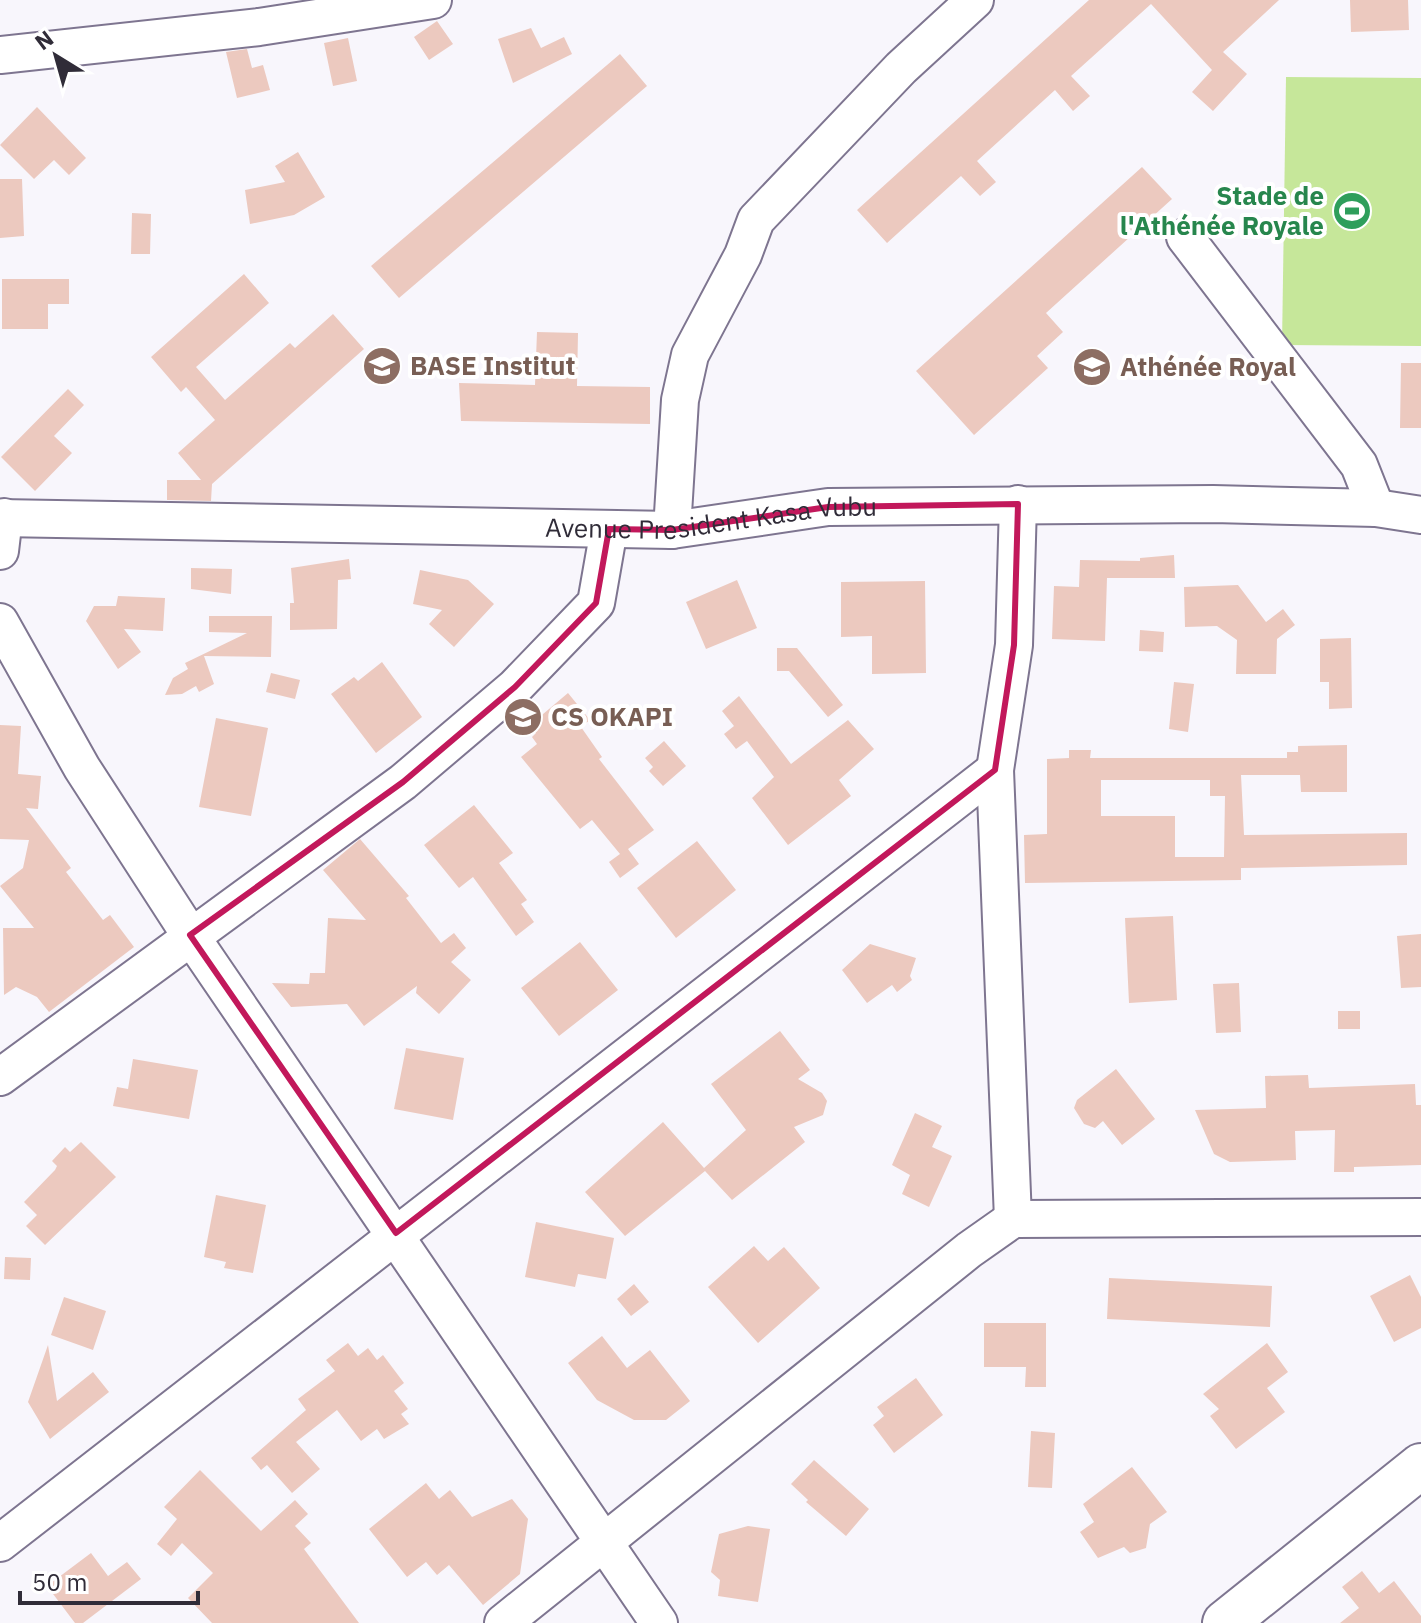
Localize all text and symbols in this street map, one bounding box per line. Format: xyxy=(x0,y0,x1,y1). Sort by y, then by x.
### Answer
north arrow xyxy=(16,16,96,96)
text: N xyxy=(29,23,59,56)
place label: Stade de l'Athénée Royale xyxy=(1120,178,1324,242)
sports icon: Stade de l'Athénée Royale xyxy=(1331,190,1373,232)
school or university icon: BASE Institut xyxy=(361,345,403,387)
school or university icon: Athénée Royal xyxy=(1071,346,1113,388)
place label: BASE Institut xyxy=(410,348,575,382)
place label: Athénée Royal xyxy=(1120,349,1296,383)
street label: Avenue President Kasa Vubu xyxy=(545,488,877,546)
school or university icon: CS OKAPI xyxy=(502,696,544,738)
place label: CS OKAPI xyxy=(551,699,673,733)
scale bar xyxy=(20,1555,198,1605)
text: 50 m xyxy=(32,1566,87,1598)

